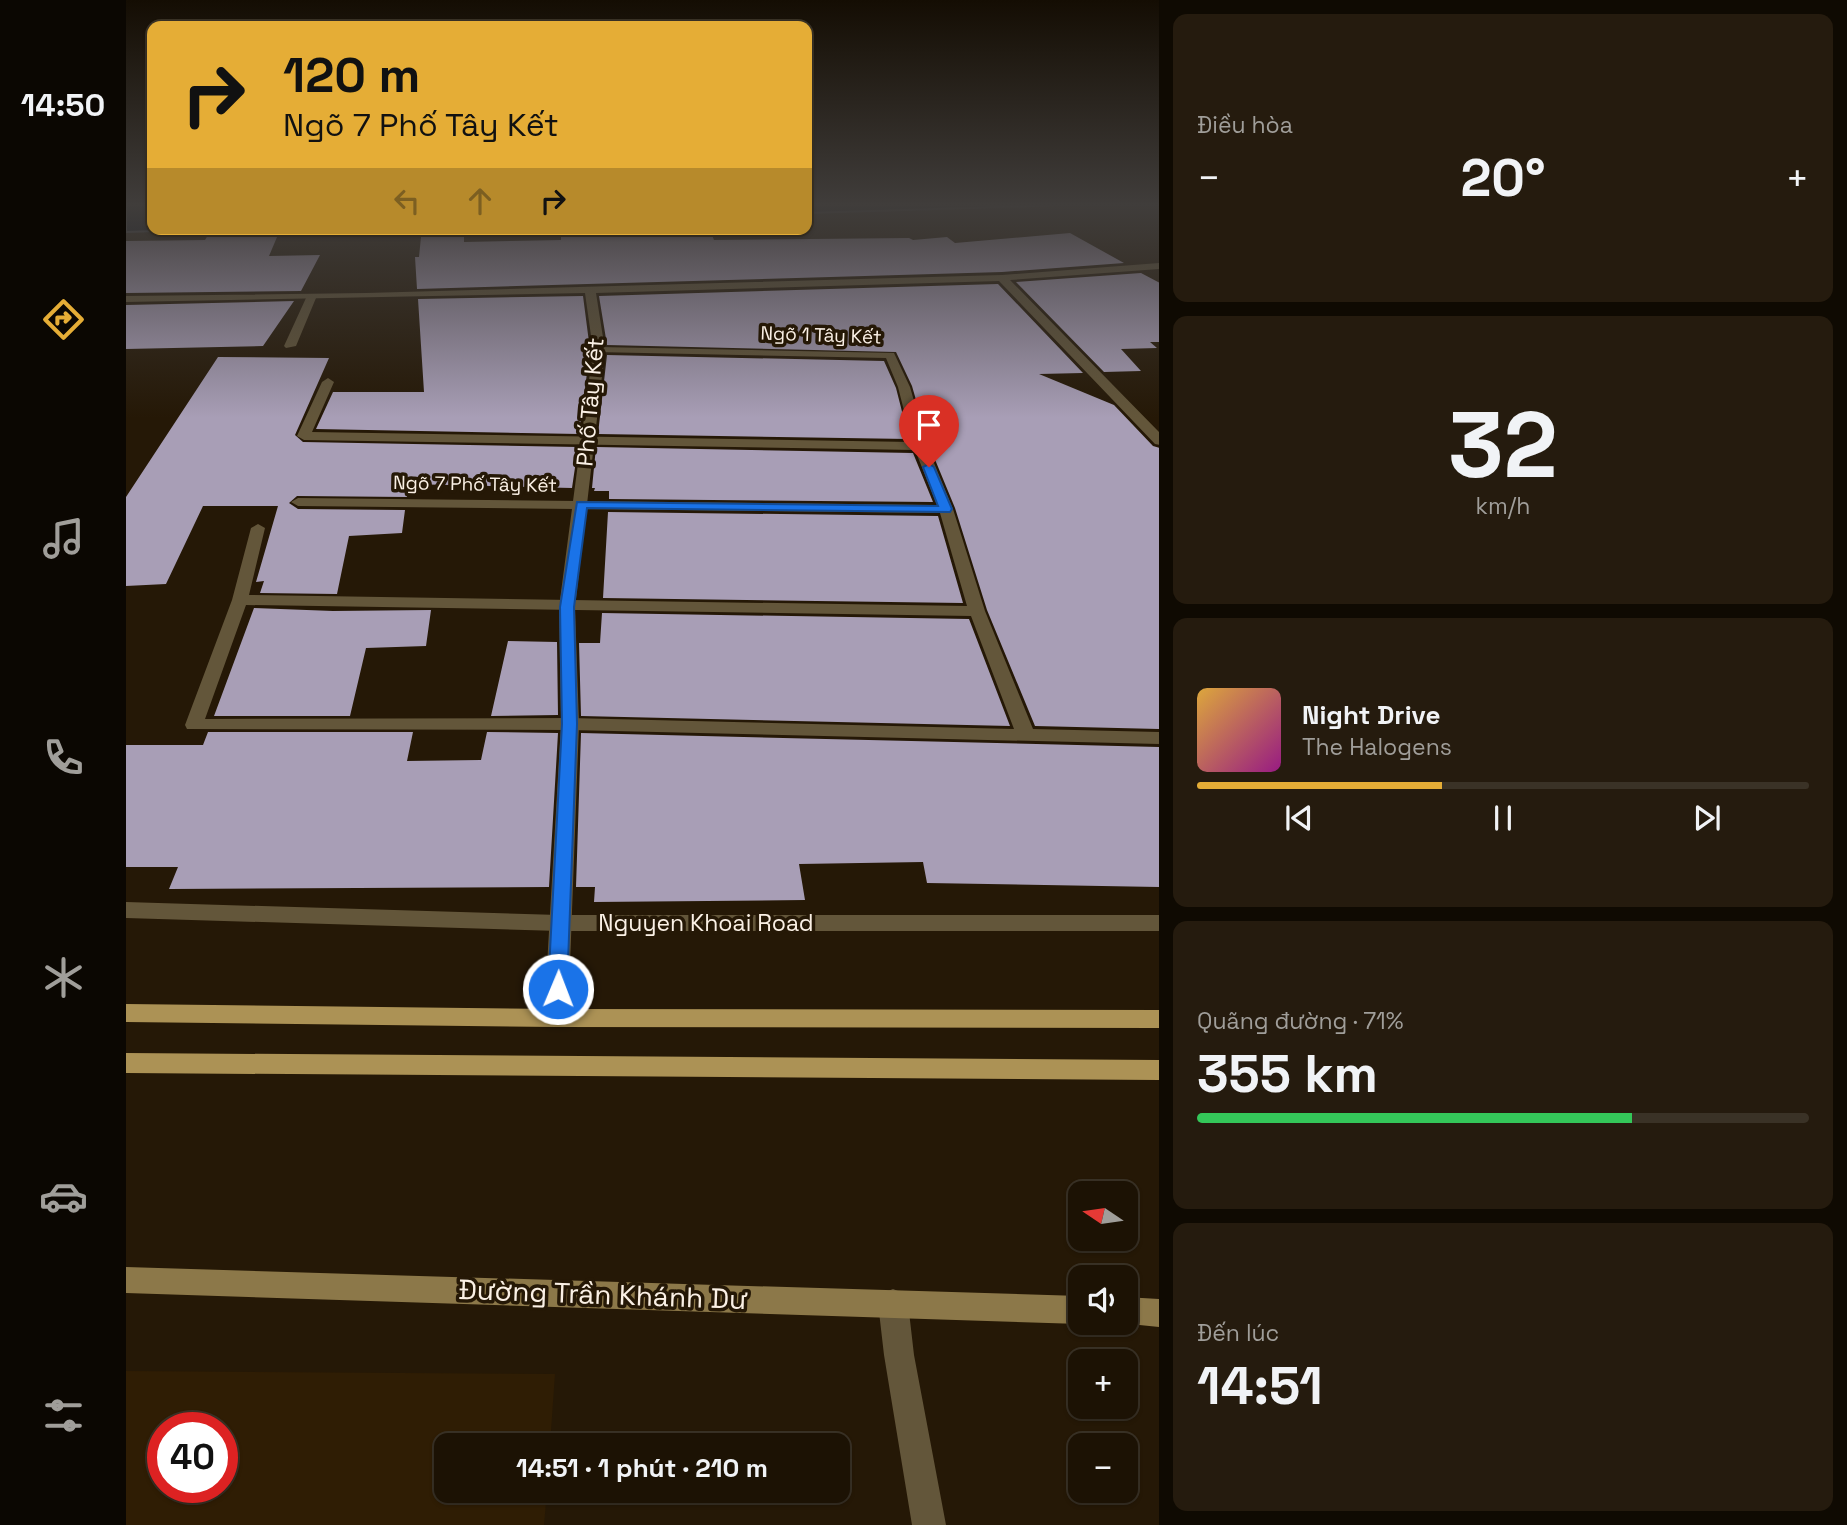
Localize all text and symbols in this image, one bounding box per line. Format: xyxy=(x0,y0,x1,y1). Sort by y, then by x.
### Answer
text: 120 m xyxy=(283,44,420,106)
icon: right xyxy=(168,49,259,140)
text: 14:50 xyxy=(21,85,105,125)
text: Ngõ 7 Phố Tây Kết xyxy=(283,105,559,145)
text: Điều hòa xyxy=(1197,110,1293,140)
text: 20° xyxy=(1460,145,1546,211)
text: − xyxy=(1197,154,1221,202)
text: + xyxy=(1785,154,1809,202)
icon: left xyxy=(388,182,426,220)
icon: ahead xyxy=(461,182,499,220)
icon: right xyxy=(534,182,572,220)
icon: directions xyxy=(39,295,88,344)
street label: Ngõ 1 Tây Kết xyxy=(760,320,882,350)
street label: Phố Tây Kết xyxy=(569,336,611,468)
text: 32 xyxy=(1448,387,1558,504)
pin xyxy=(899,395,959,467)
icon: arrive xyxy=(910,406,948,444)
street label: Ngõ 7 Phố Tây Kết xyxy=(393,470,557,498)
text: km/h xyxy=(1476,491,1530,521)
icon: music xyxy=(39,514,88,563)
text: Night Drive xyxy=(1302,698,1440,732)
text: The Halogens xyxy=(1302,732,1452,762)
icon: phone xyxy=(39,733,88,782)
icon: previous xyxy=(1280,799,1318,837)
icon: pause xyxy=(1484,799,1522,837)
icon: next xyxy=(1688,799,1726,837)
street label: Nguyen Khoai Road xyxy=(598,908,814,938)
position arrow xyxy=(521,952,595,1026)
icon: climate xyxy=(39,953,88,1002)
text: Quãng đường · 71% xyxy=(1197,1006,1403,1036)
text: 355 km xyxy=(1197,1041,1378,1107)
icon: car xyxy=(39,1172,88,1221)
north arrow xyxy=(1068,1181,1138,1251)
map controls xyxy=(1068,1181,1138,1503)
button: sound xyxy=(1068,1265,1138,1335)
street label: Đường Trần Khánh Dư xyxy=(458,1271,749,1317)
text: Đến lúc xyxy=(1197,1318,1279,1348)
button: + xyxy=(1068,1349,1138,1419)
text: 14:51 xyxy=(1197,1353,1323,1419)
icon: filters xyxy=(39,1391,88,1440)
speed limit sign: 40 xyxy=(147,1412,238,1503)
button: − xyxy=(1068,1433,1138,1503)
text: 14:51 · 1 phút · 210 m xyxy=(516,1451,768,1485)

